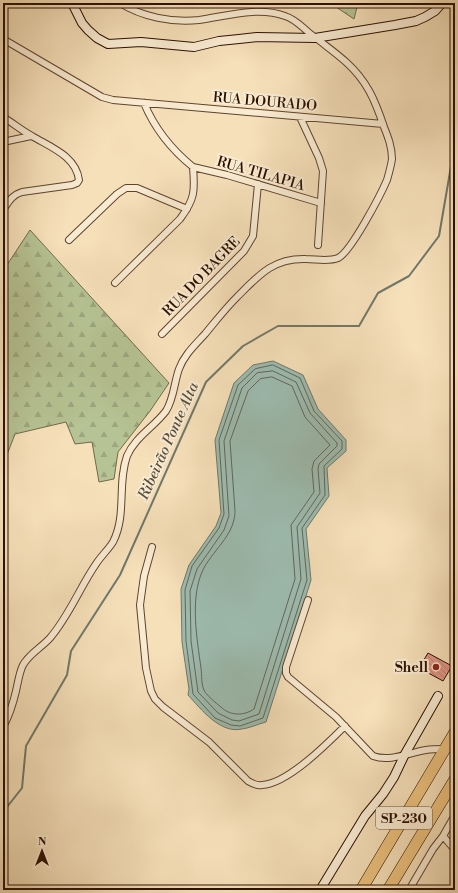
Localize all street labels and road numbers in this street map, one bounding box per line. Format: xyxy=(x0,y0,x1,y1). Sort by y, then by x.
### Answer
street label: RUA DOURADO xyxy=(212,88,318,116)
street label: RUA TILAPIA xyxy=(215,153,307,195)
street label: RUA DO BAGRE xyxy=(159,233,244,320)
road number: SP-230 xyxy=(376,807,432,829)

